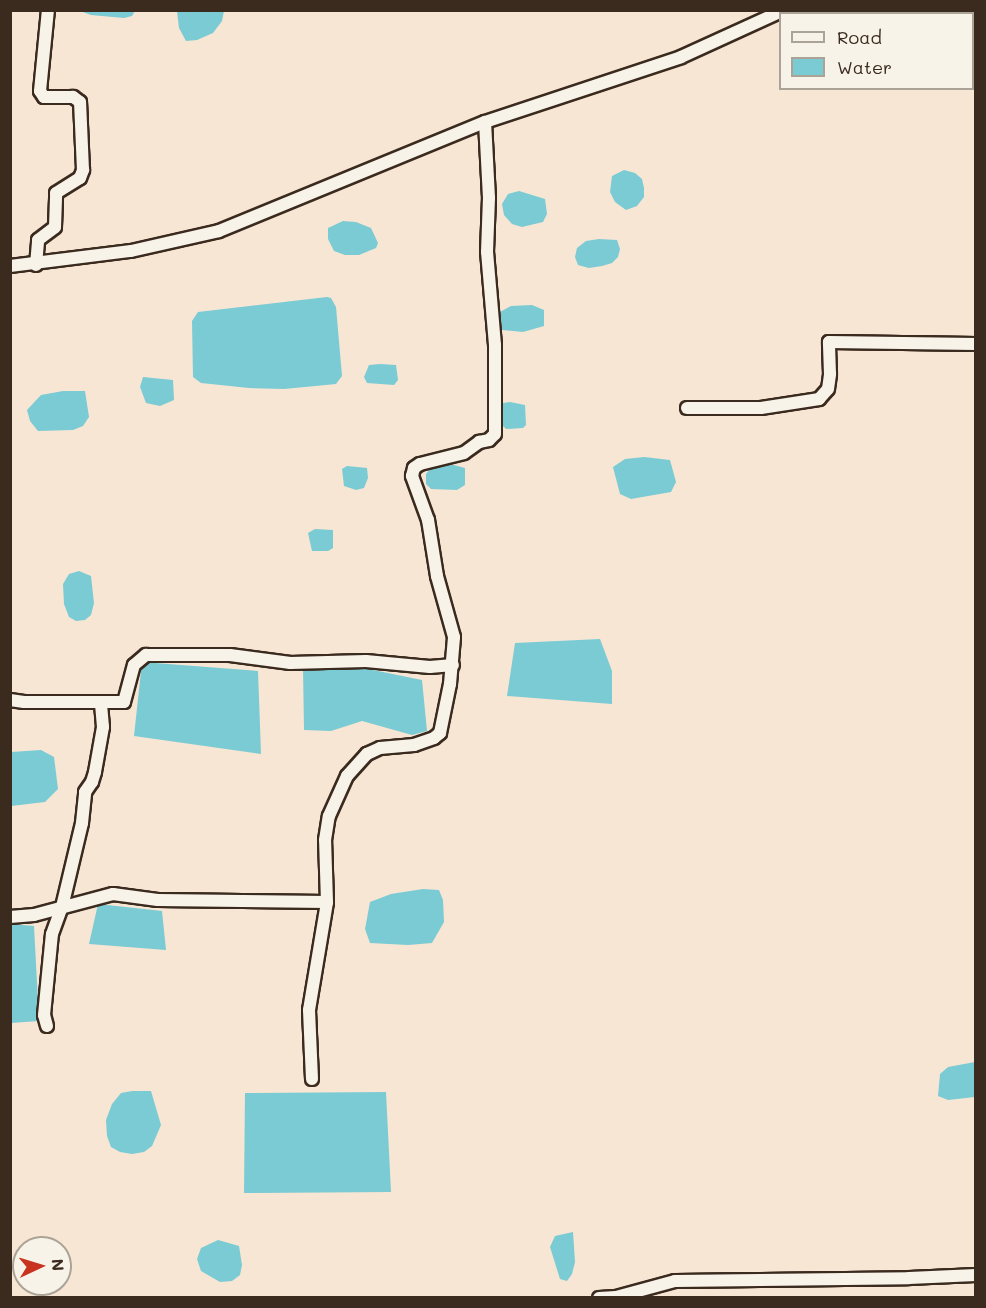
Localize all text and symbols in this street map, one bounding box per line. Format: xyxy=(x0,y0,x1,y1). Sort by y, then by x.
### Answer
legend xyxy=(779,12,974,90)
text: Road xyxy=(837,25,882,49)
text: Water xyxy=(837,55,892,79)
north arrow xyxy=(12,1236,72,1296)
text: N xyxy=(48,1258,69,1272)

